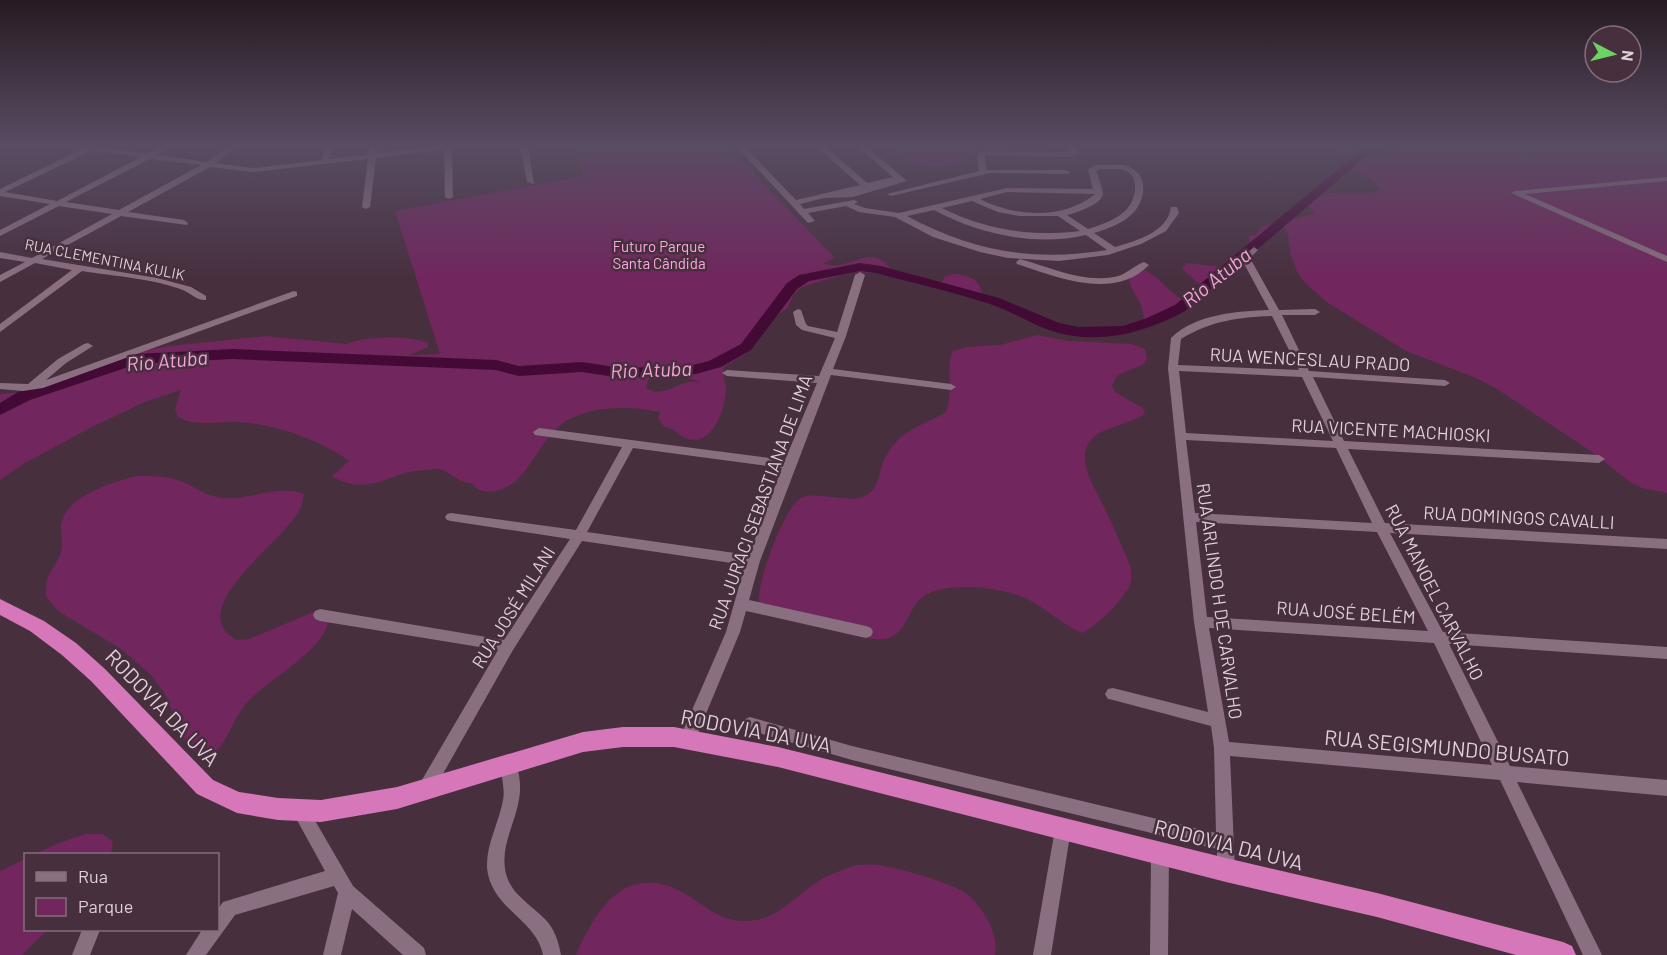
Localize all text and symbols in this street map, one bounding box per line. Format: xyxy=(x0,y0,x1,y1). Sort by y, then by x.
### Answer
north arrow xyxy=(1583,24,1643,84)
text: N xyxy=(1618,49,1638,62)
street label: RUA CLEMENTINA KULIK xyxy=(23,235,187,283)
park label: Futuro Parque Santa Cândida xyxy=(612,237,706,272)
water label: Rio Atuba xyxy=(1177,242,1255,312)
street label: RUA WENCESLAU PRADO xyxy=(1209,343,1411,375)
water label: Rio Atuba xyxy=(125,344,209,376)
water label: Rio Atuba xyxy=(610,356,692,382)
street label: RUA JURACI SEBASTIANA DE LIMA xyxy=(703,371,817,633)
street label: RUA VICENTE MACHIOSKI xyxy=(1291,414,1491,446)
street label: RUA ARLINDO H DE CARVALHO xyxy=(1193,481,1247,721)
street label: RUA MANOEL CARVALHO xyxy=(1381,500,1489,684)
street label: RUA DOMINGOS CAVALLI xyxy=(1423,501,1615,533)
street label: RUA JOSÉ MILANI xyxy=(467,542,559,672)
street label: RUA JOSÉ BELÉM xyxy=(1276,596,1416,628)
street label: RODOVIA DA UVA xyxy=(101,643,225,771)
street label: RODOVIA DA UVA xyxy=(679,703,834,757)
street label: RUA SEGISMUNDO BUSATO xyxy=(1323,724,1571,770)
street label: RODOVIA DA UVA xyxy=(1152,813,1306,875)
legend xyxy=(24,853,219,931)
text: Rua xyxy=(78,865,108,887)
text: Parque xyxy=(78,895,133,917)

